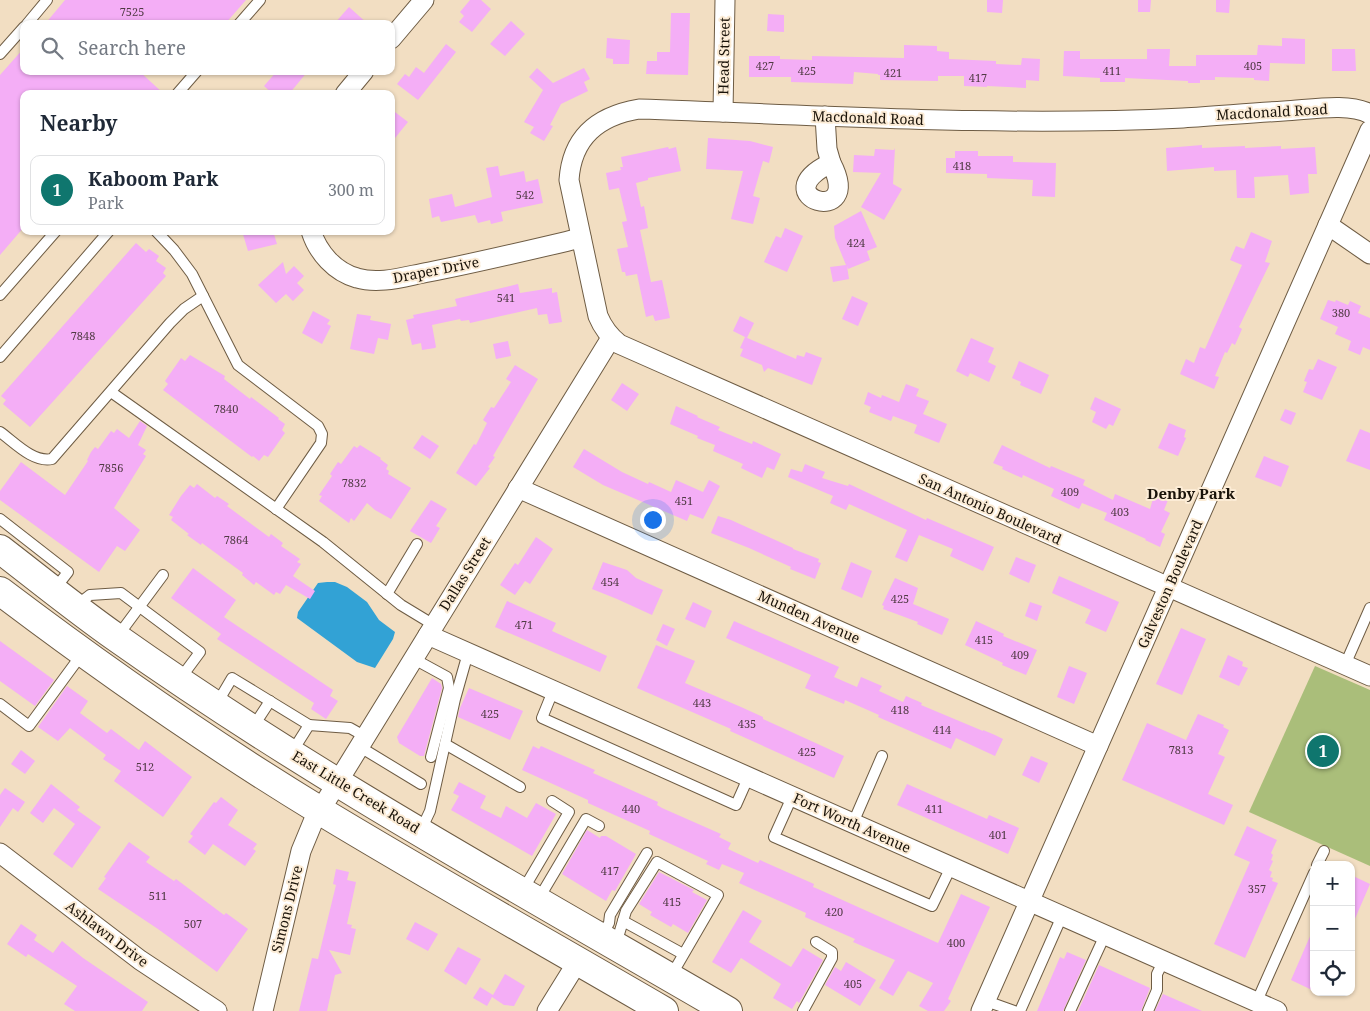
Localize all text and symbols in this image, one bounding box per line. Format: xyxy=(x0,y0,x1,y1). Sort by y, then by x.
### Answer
house number: 7525 xyxy=(120,4,144,19)
street label: Head Street xyxy=(713,17,734,95)
search box xyxy=(20,20,395,75)
icon: search xyxy=(38,34,66,62)
text: Search here xyxy=(78,35,186,61)
house number: 427 xyxy=(756,58,774,73)
house number: 405 xyxy=(1244,58,1262,73)
house number: 425 xyxy=(798,63,816,78)
house number: 411 xyxy=(1103,63,1121,78)
house number: 421 xyxy=(884,65,902,80)
house number: 417 xyxy=(969,70,987,85)
street label: Macdonald Road xyxy=(1216,99,1329,124)
street label: Macdonald Road xyxy=(812,106,925,129)
text: Nearby xyxy=(40,109,118,137)
house number: 418 xyxy=(953,158,971,173)
text: Kaboom Park xyxy=(88,166,218,192)
text: 1 xyxy=(52,179,62,201)
text: 300 m xyxy=(328,179,374,201)
house number: 542 xyxy=(516,187,534,202)
text: Park xyxy=(88,192,124,214)
house number: 424 xyxy=(847,235,865,250)
street label: Draper Drive xyxy=(391,252,481,287)
house number: 541 xyxy=(497,290,515,305)
house number: 380 xyxy=(1332,305,1350,320)
house number: 7848 xyxy=(71,328,95,343)
house number: 7840 xyxy=(214,401,238,416)
house number: 7856 xyxy=(99,460,123,475)
street label: San Antonio Boulevard xyxy=(916,468,1065,549)
house number: 7832 xyxy=(342,475,366,490)
district label: Denby Park xyxy=(1147,483,1235,503)
house number: 409 xyxy=(1061,484,1079,499)
house number: 451 xyxy=(675,493,693,508)
house number: 403 xyxy=(1111,504,1129,519)
your location xyxy=(640,507,666,533)
street label: Galveston Boulevard xyxy=(1133,516,1207,651)
house number: 7864 xyxy=(224,532,248,547)
street label: Dallas Street xyxy=(434,533,495,614)
house number: 454 xyxy=(601,574,619,589)
street label: Munden Avenue xyxy=(755,586,863,648)
house number: 425 xyxy=(891,591,909,606)
house number: 471 xyxy=(515,617,533,632)
house number: 415 xyxy=(975,632,993,647)
house number: 409 xyxy=(1011,647,1029,662)
house number: 443 xyxy=(693,695,711,710)
house number: 418 xyxy=(891,702,909,717)
house number: 425 xyxy=(481,706,499,721)
house number: 435 xyxy=(738,716,756,731)
house number: 414 xyxy=(933,722,951,737)
pin: 1 xyxy=(1307,732,1339,770)
house number: 7813 xyxy=(1169,742,1193,757)
house number: 425 xyxy=(798,744,816,759)
street label: East Little Creek Road xyxy=(289,746,424,837)
house number: 512 xyxy=(136,759,154,774)
street label: Fort Worth Avenue xyxy=(790,788,914,857)
house number: 440 xyxy=(622,801,640,816)
house number: 411 xyxy=(925,801,943,816)
house number: 401 xyxy=(989,827,1007,842)
map controls xyxy=(1310,861,1355,996)
button: + xyxy=(1310,861,1355,906)
street label: Simons Drive xyxy=(267,863,307,954)
house number: 417 xyxy=(601,863,619,878)
house number: 357 xyxy=(1248,881,1266,896)
house number: 511 xyxy=(149,888,167,903)
house number: 415 xyxy=(663,894,681,909)
street label: Ashlawn Drive xyxy=(62,896,153,971)
house number: 420 xyxy=(825,904,843,919)
button: − xyxy=(1310,906,1355,951)
house number: 507 xyxy=(184,916,202,931)
house number: 400 xyxy=(947,935,965,950)
button: locate xyxy=(1310,951,1355,996)
house number: 405 xyxy=(844,976,862,991)

